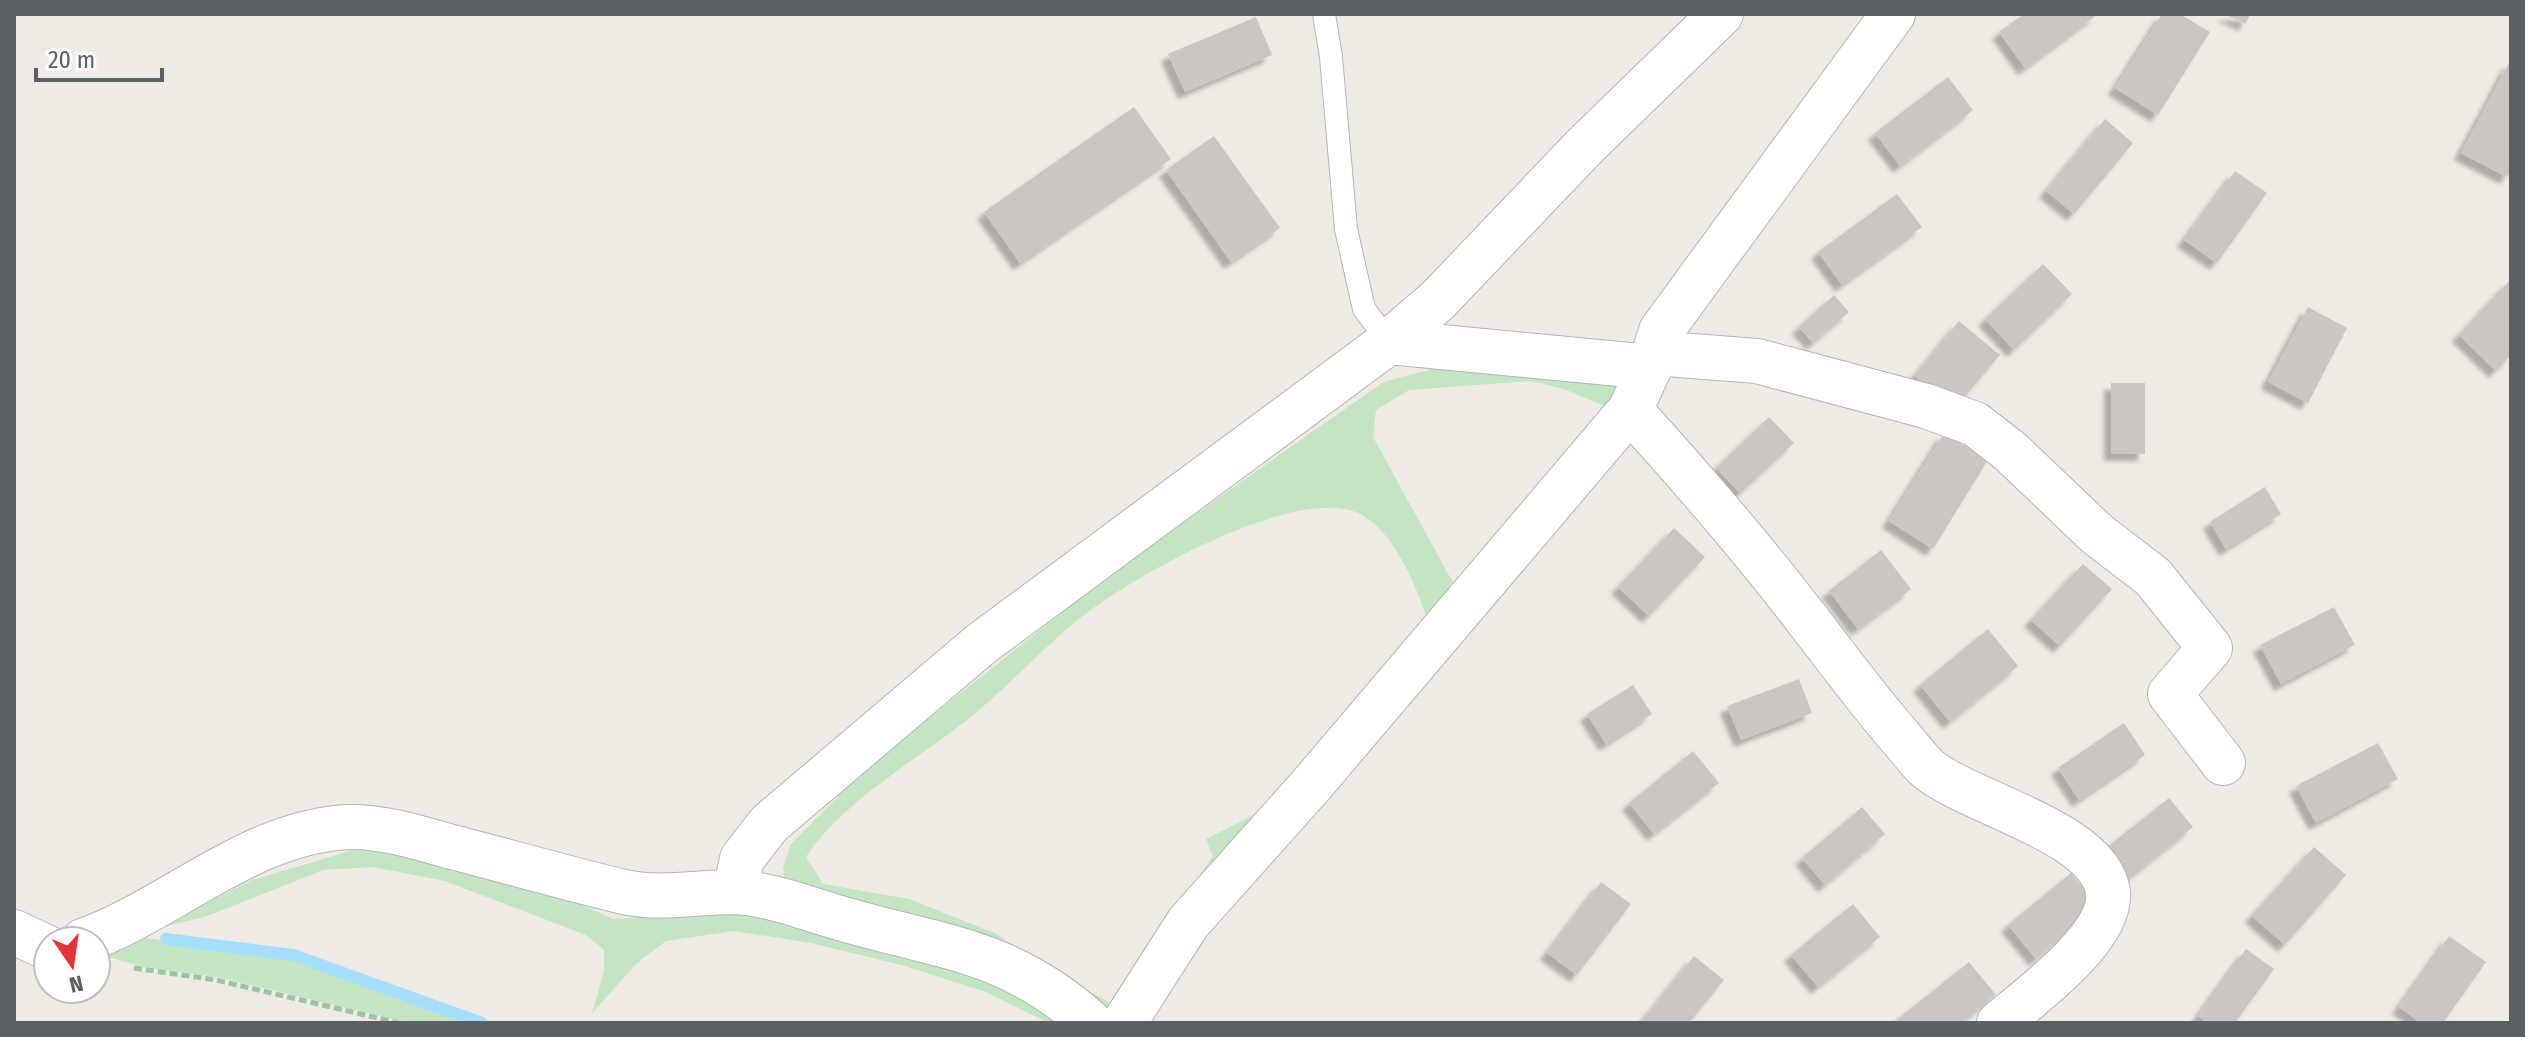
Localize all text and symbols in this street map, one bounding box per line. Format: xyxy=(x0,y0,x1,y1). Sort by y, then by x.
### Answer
scale bar xyxy=(36,32,162,82)
text: 20 m xyxy=(48,46,95,74)
north arrow xyxy=(32,925,112,1005)
text: N xyxy=(67,969,86,999)

